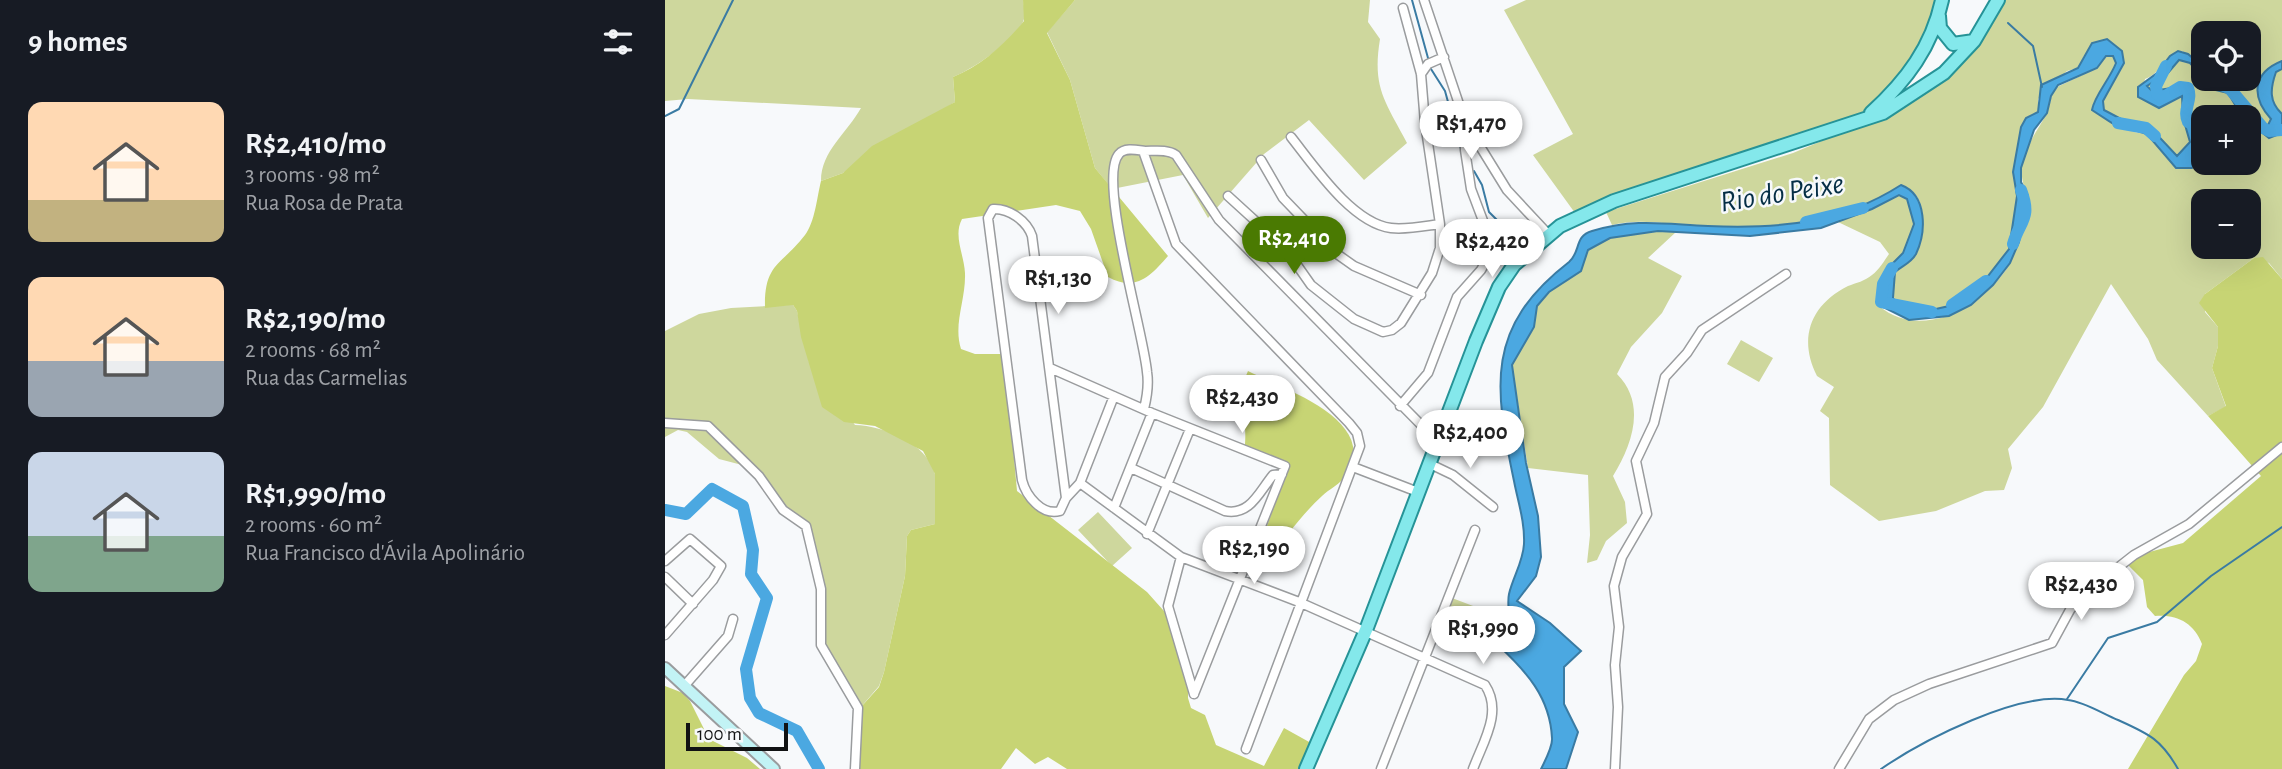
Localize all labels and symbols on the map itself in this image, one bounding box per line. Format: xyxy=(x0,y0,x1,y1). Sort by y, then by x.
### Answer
pin: R$1,470 xyxy=(1406,102,1536,161)
water label: Rio do Peixe xyxy=(1718,168,1846,218)
pin: R$2,410 xyxy=(1229,216,1359,276)
pin: R$2,420 xyxy=(1427,219,1557,279)
pin: R$1,130 xyxy=(993,256,1123,316)
pin: R$2,430 xyxy=(1177,376,1307,435)
pin: R$2,400 xyxy=(1405,410,1535,470)
pin: R$2,190 xyxy=(1189,526,1319,586)
pin: R$2,430 xyxy=(2016,562,2146,622)
pin: R$1,990 xyxy=(1418,606,1548,666)
scale bar xyxy=(686,720,787,752)

